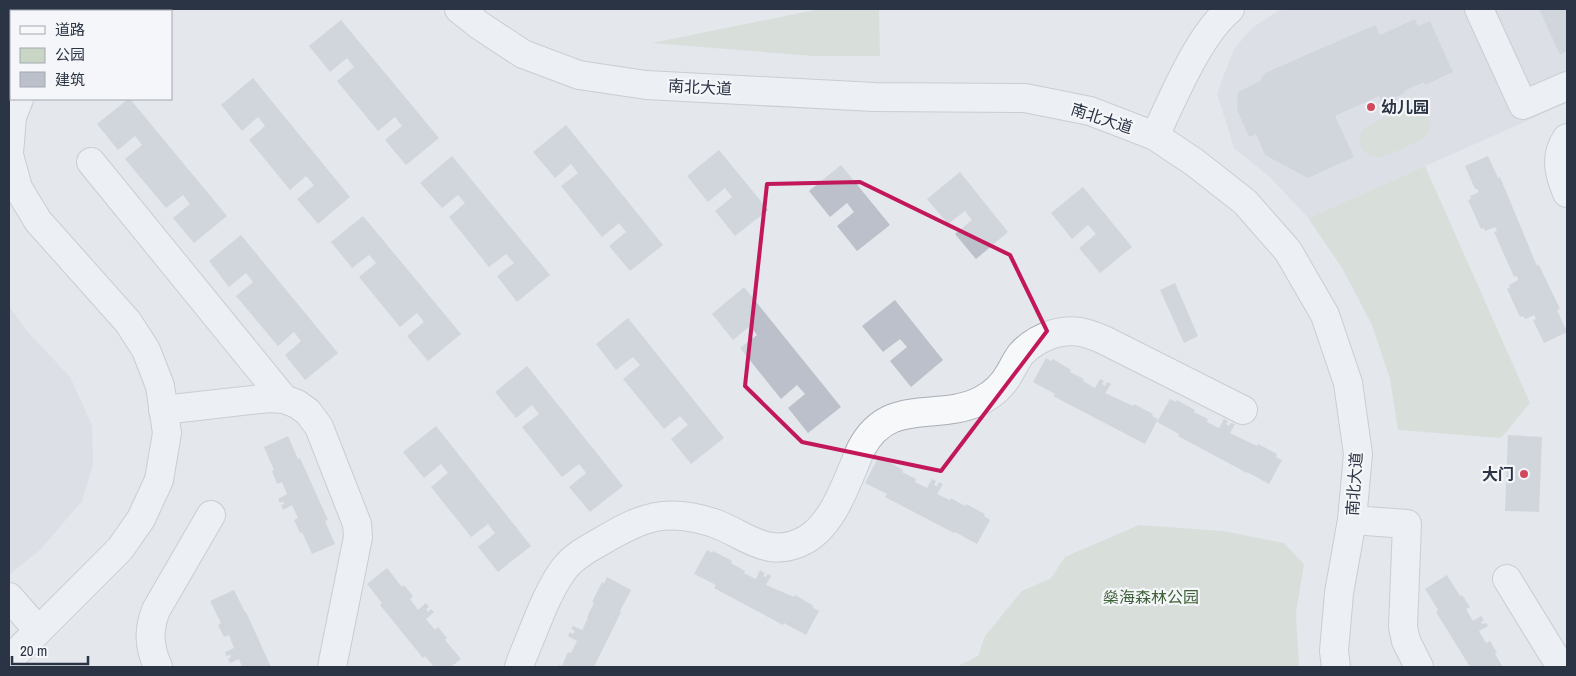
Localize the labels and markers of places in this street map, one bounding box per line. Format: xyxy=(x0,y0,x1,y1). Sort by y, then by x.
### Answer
place label: 幼儿园 xyxy=(1381,96,1429,118)
marker: 幼儿园 xyxy=(1365,101,1377,113)
place label: 大门 xyxy=(1482,463,1514,485)
marker: 大门 xyxy=(1518,468,1530,480)

